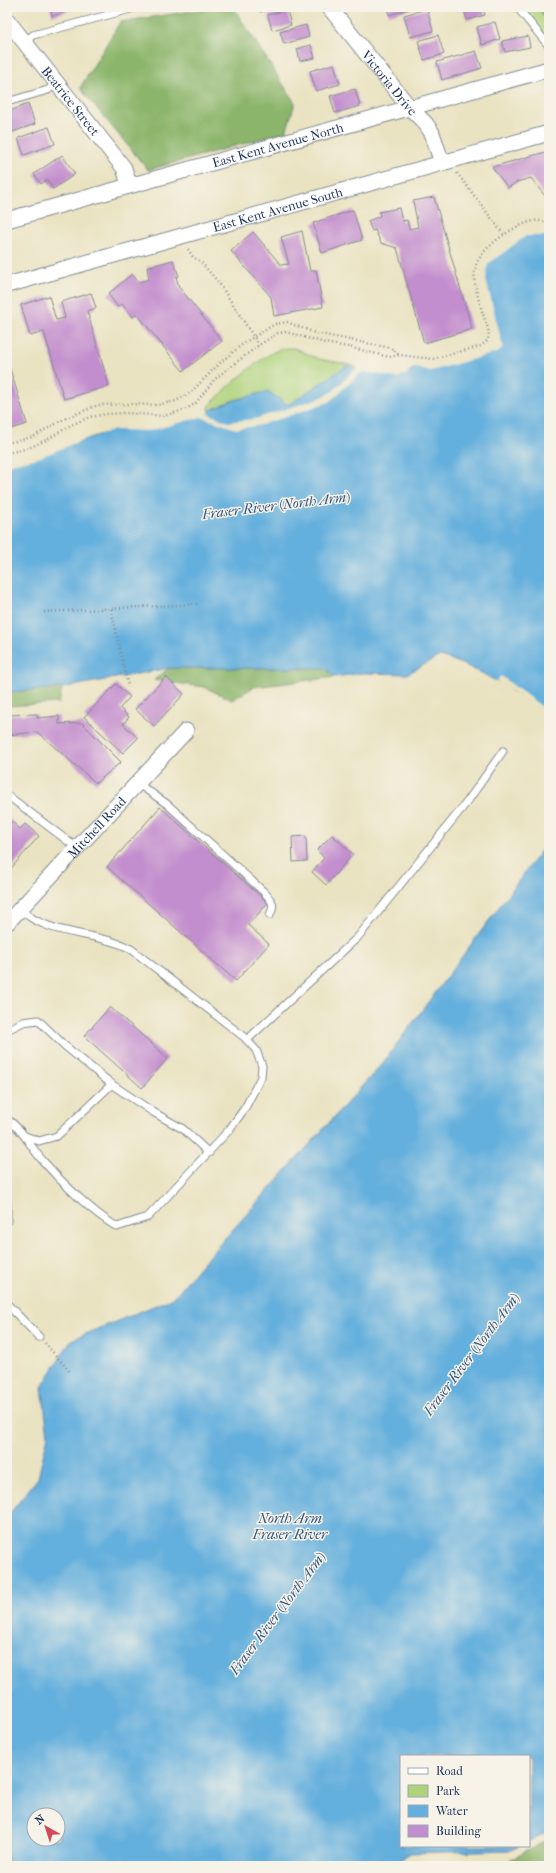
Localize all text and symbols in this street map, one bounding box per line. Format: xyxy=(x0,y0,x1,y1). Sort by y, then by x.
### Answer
street label: Victoria Drive xyxy=(358,47,420,119)
street label: Beatrice Street xyxy=(39,63,103,139)
street label: East Kent Avenue North xyxy=(211,120,346,170)
street label: East Kent Avenue South xyxy=(211,184,345,235)
water label: Fraser River (North Arm) xyxy=(200,488,351,523)
street label: Mitchell Road xyxy=(64,793,130,861)
water label: Fraser River (North Arm) xyxy=(419,1290,523,1420)
water label: North Arm Fraser River xyxy=(252,1510,329,1543)
water label: Fraser River (North Arm) xyxy=(225,1549,329,1679)
legend xyxy=(400,1755,530,1847)
text: Road xyxy=(436,1764,463,1778)
text: Park xyxy=(436,1784,461,1798)
text: Water xyxy=(435,1804,469,1818)
north arrow xyxy=(26,1807,66,1847)
text: N xyxy=(33,1812,48,1827)
text: Building xyxy=(436,1824,481,1838)

